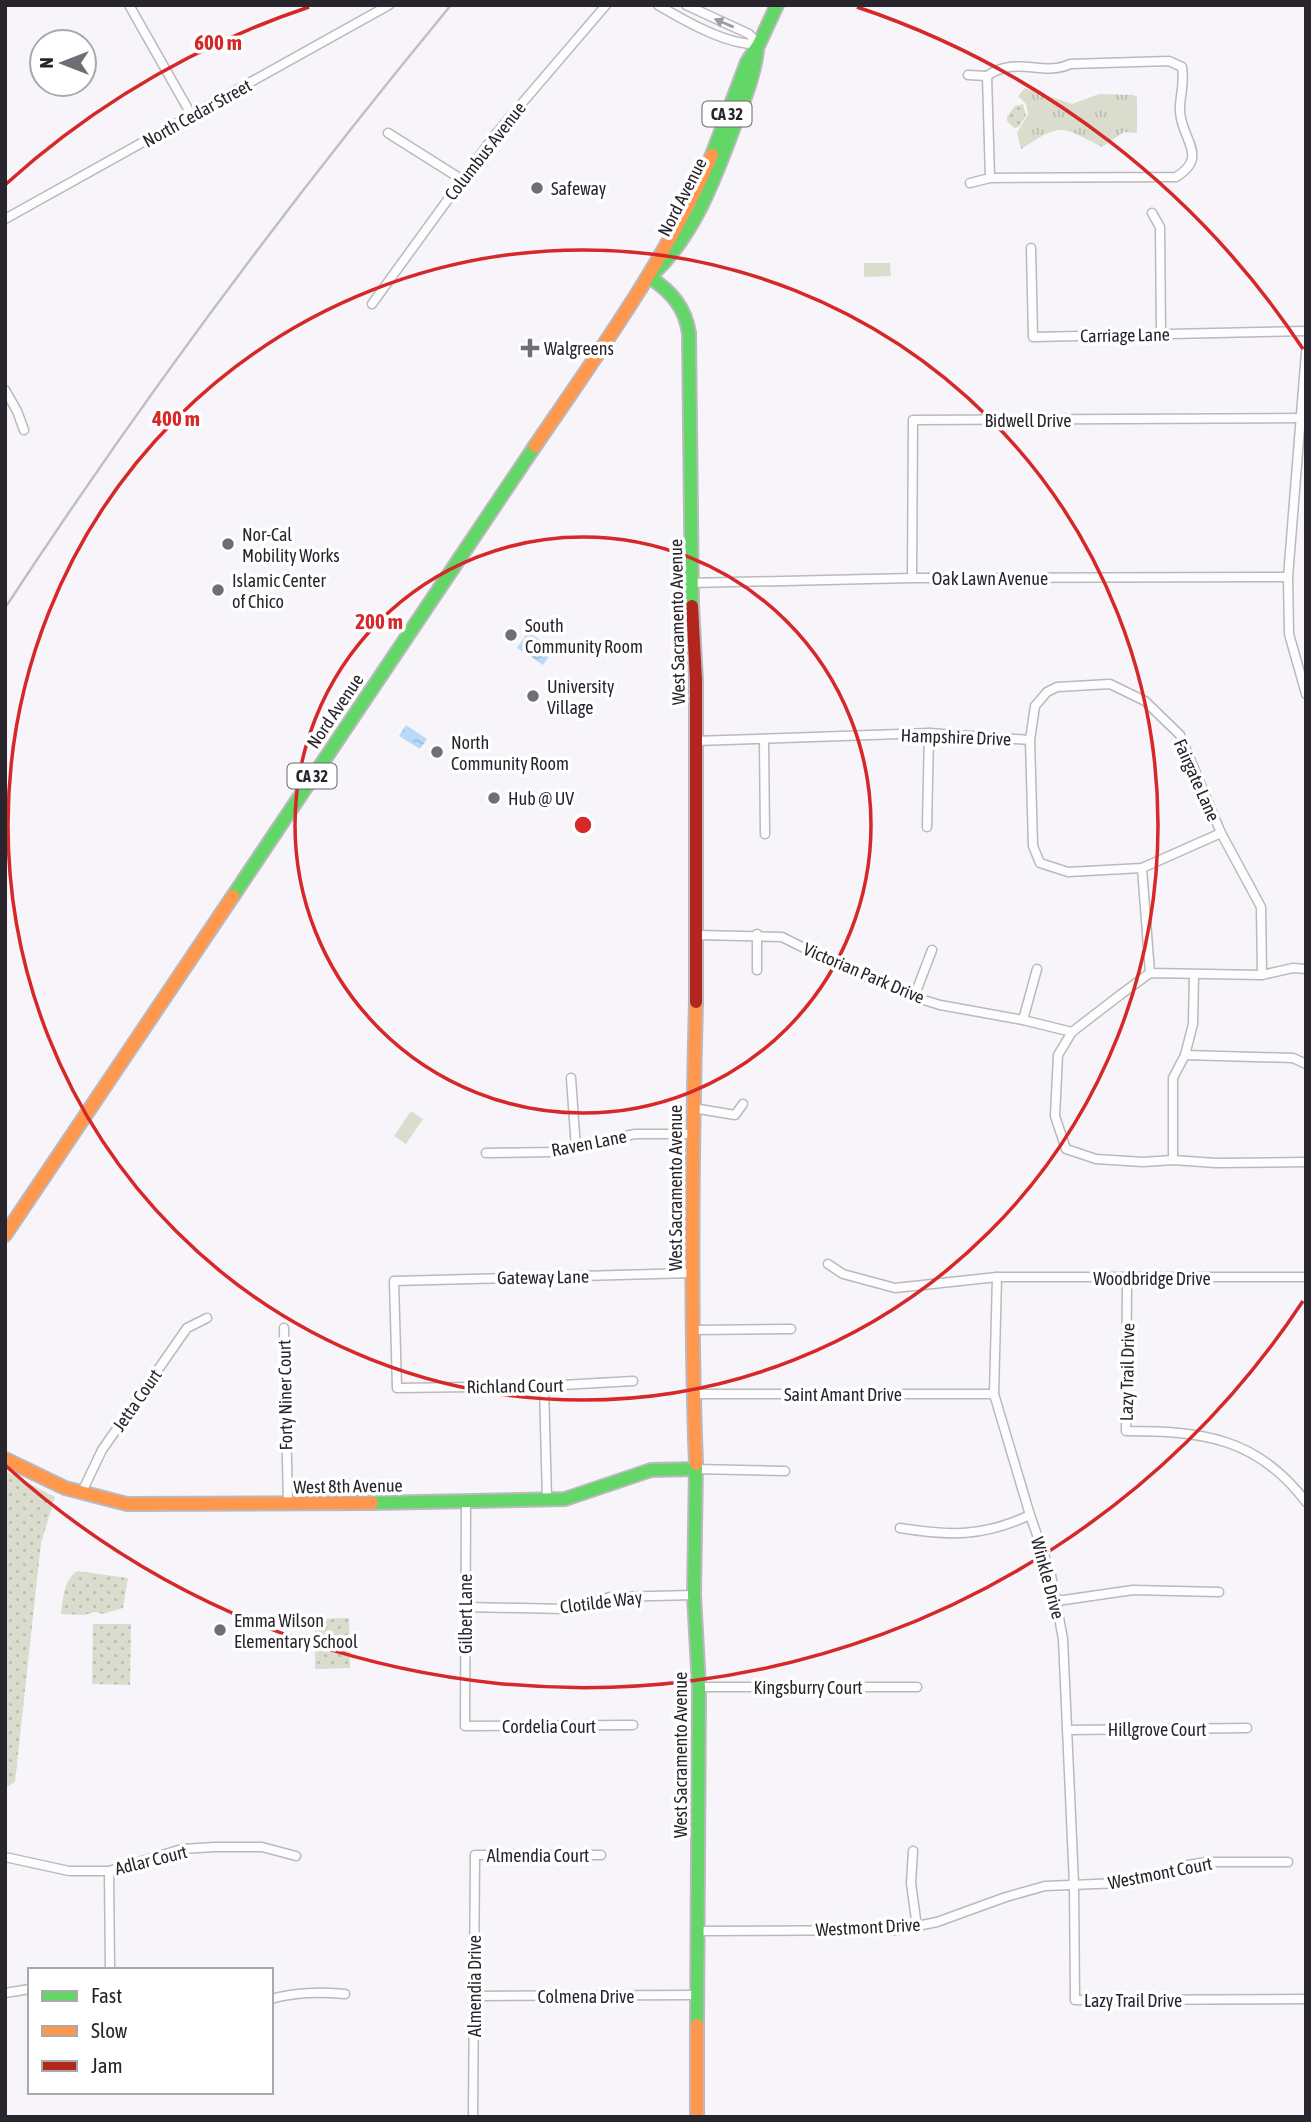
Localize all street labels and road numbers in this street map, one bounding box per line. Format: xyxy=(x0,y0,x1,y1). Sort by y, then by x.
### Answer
street label: North Cedar Street xyxy=(139,74,255,152)
street label: Columbus Avenue xyxy=(440,98,530,204)
road number: CA 32 xyxy=(702,102,752,126)
street label: Nord Avenue xyxy=(653,154,711,240)
street label: Carriage Lane xyxy=(1080,324,1170,346)
street label: Bidwell Drive xyxy=(985,410,1071,431)
street label: West Sacramento Avenue xyxy=(665,539,689,705)
street label: Oak Lawn Avenue xyxy=(932,568,1048,589)
street label: Nord Avenue xyxy=(302,670,368,752)
street label: Hampshire Drive xyxy=(900,725,1012,749)
street label: Fairgate Lane xyxy=(1170,736,1224,824)
road number: CA 32 xyxy=(288,764,336,789)
street label: Victorian Park Drive xyxy=(800,938,928,1008)
street label: West Sacramento Avenue xyxy=(665,1105,686,1271)
street label: Raven Lane xyxy=(550,1125,628,1161)
street label: Gateway Lane xyxy=(497,1266,589,1288)
street label: Woodbridge Drive xyxy=(1093,1268,1211,1289)
street label: Lazy Trail Drive xyxy=(1116,1323,1138,1421)
street label: Forty Niner Court xyxy=(274,1340,296,1450)
street label: Jetta Court xyxy=(108,1365,166,1435)
street label: Richland Court xyxy=(466,1375,564,1397)
street label: Saint Amant Drive xyxy=(784,1384,902,1405)
street label: West 8th Avenue xyxy=(293,1475,403,1497)
street label: Winkle Drive xyxy=(1027,1535,1069,1621)
street label: Gilbert Lane xyxy=(455,1574,476,1654)
street label: Clotilde Way xyxy=(559,1587,643,1617)
street label: West Sacramento Avenue xyxy=(670,1672,691,1838)
street label: Kingsburry Court xyxy=(753,1677,863,1698)
street label: Cordelia Court xyxy=(502,1716,596,1737)
street label: Hillgrove Court xyxy=(1108,1719,1206,1740)
street label: Adlar Court xyxy=(113,1841,189,1879)
street label: Almendia Court xyxy=(487,1845,589,1866)
street label: Westmont Court xyxy=(1106,1853,1214,1893)
street label: Westmont Drive xyxy=(815,1914,921,1940)
street label: Almendia Drive xyxy=(464,1935,485,2037)
street label: Colmena Drive xyxy=(538,1986,634,2007)
street label: Lazy Trail Drive xyxy=(1084,1990,1182,2011)

